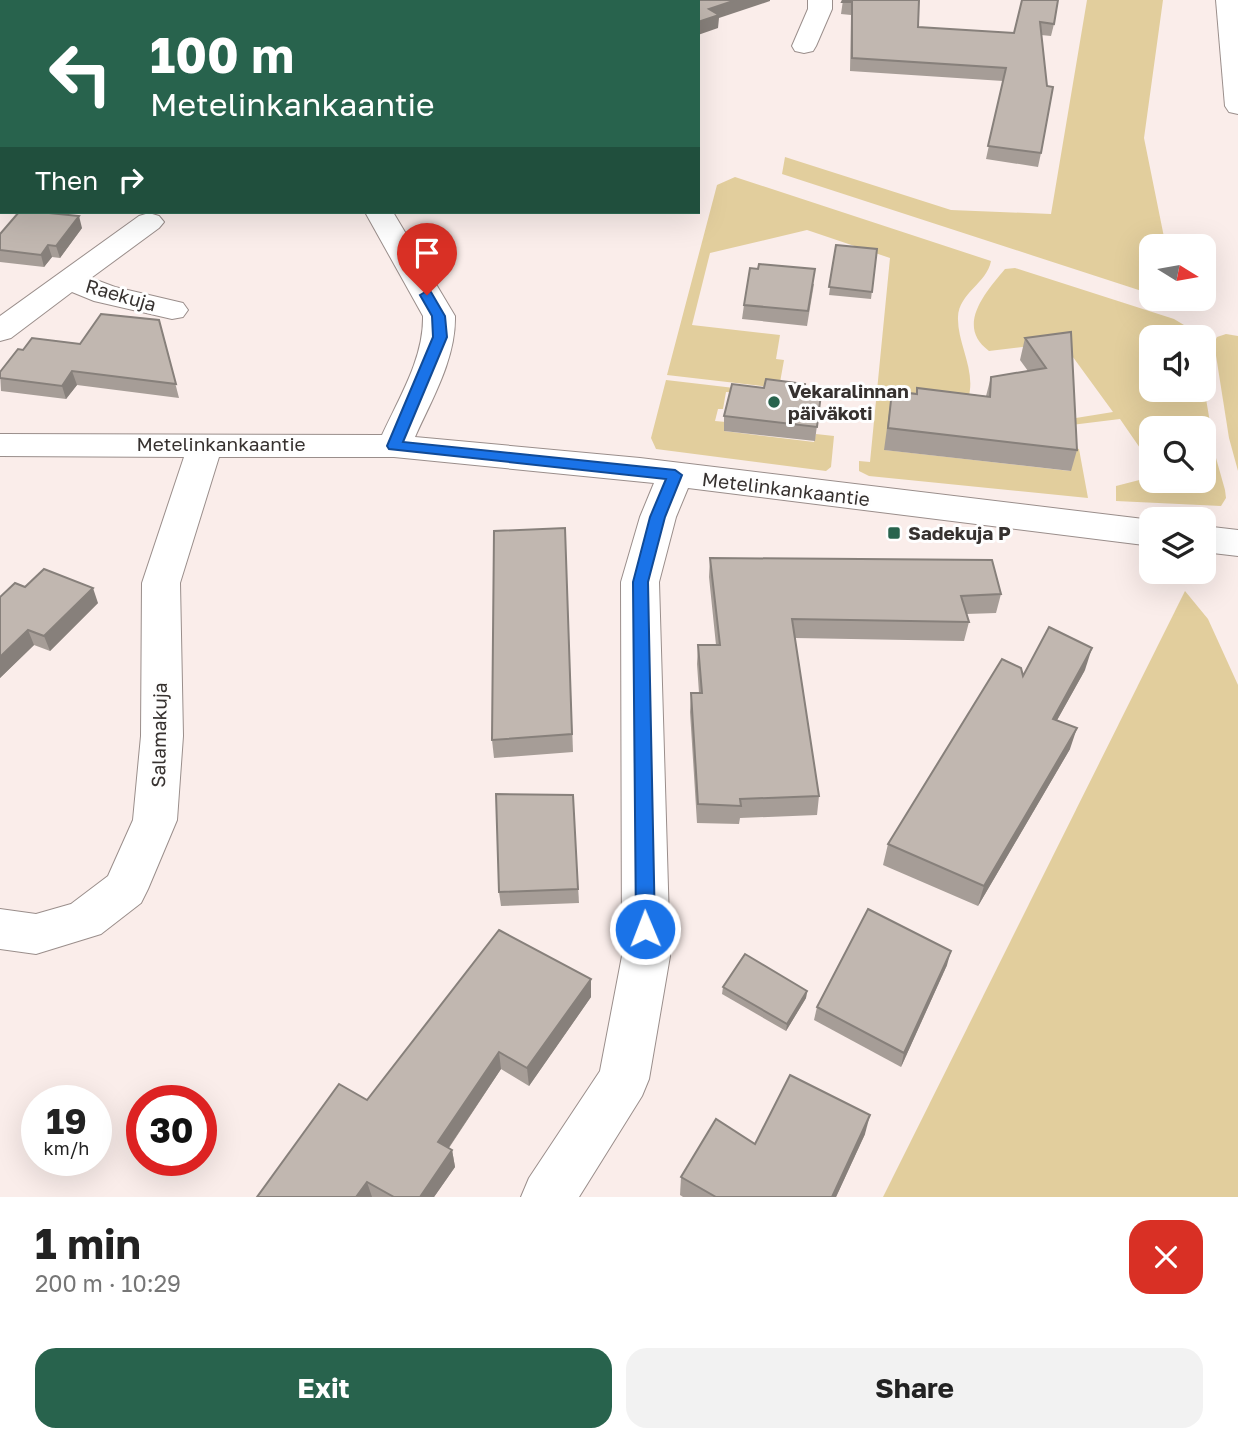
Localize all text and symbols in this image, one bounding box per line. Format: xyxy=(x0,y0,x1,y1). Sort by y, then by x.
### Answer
text: 100 m xyxy=(150,25,294,84)
icon: left xyxy=(35,28,126,119)
text: Metelinkankaantie xyxy=(150,85,435,123)
icon: right xyxy=(112,161,150,199)
text: Then xyxy=(35,165,98,196)
pin xyxy=(397,223,457,295)
icon: arrive xyxy=(408,234,446,272)
north arrow xyxy=(1139,234,1216,312)
map controls xyxy=(1139,234,1216,584)
street label: Raekuja xyxy=(83,273,159,316)
button: sound xyxy=(1139,325,1216,402)
place label: Vekaralinnan päiväkoti xyxy=(788,379,909,424)
marker: Vekaralinnan päiväkoti xyxy=(766,394,782,410)
button: search xyxy=(1139,416,1216,493)
street label: Metelinkankaantie xyxy=(136,432,306,455)
street label: Metelinkankaantie xyxy=(701,467,871,510)
button: layers xyxy=(1139,507,1216,584)
place label: Sadekuja P xyxy=(908,521,1011,544)
marker: Sadekuja P xyxy=(886,525,902,541)
street label: Salamakuja xyxy=(146,682,171,788)
position arrow xyxy=(608,892,682,966)
speed limit sign: 30 xyxy=(126,1085,217,1176)
text: 19 xyxy=(46,1100,87,1142)
text: km/h xyxy=(44,1137,89,1159)
text: 1 min xyxy=(35,1218,141,1268)
button: close xyxy=(1129,1220,1203,1294)
text: 200 m · 10:29 xyxy=(35,1269,181,1297)
button: Exit xyxy=(35,1348,612,1428)
button: Share xyxy=(626,1348,1203,1428)

